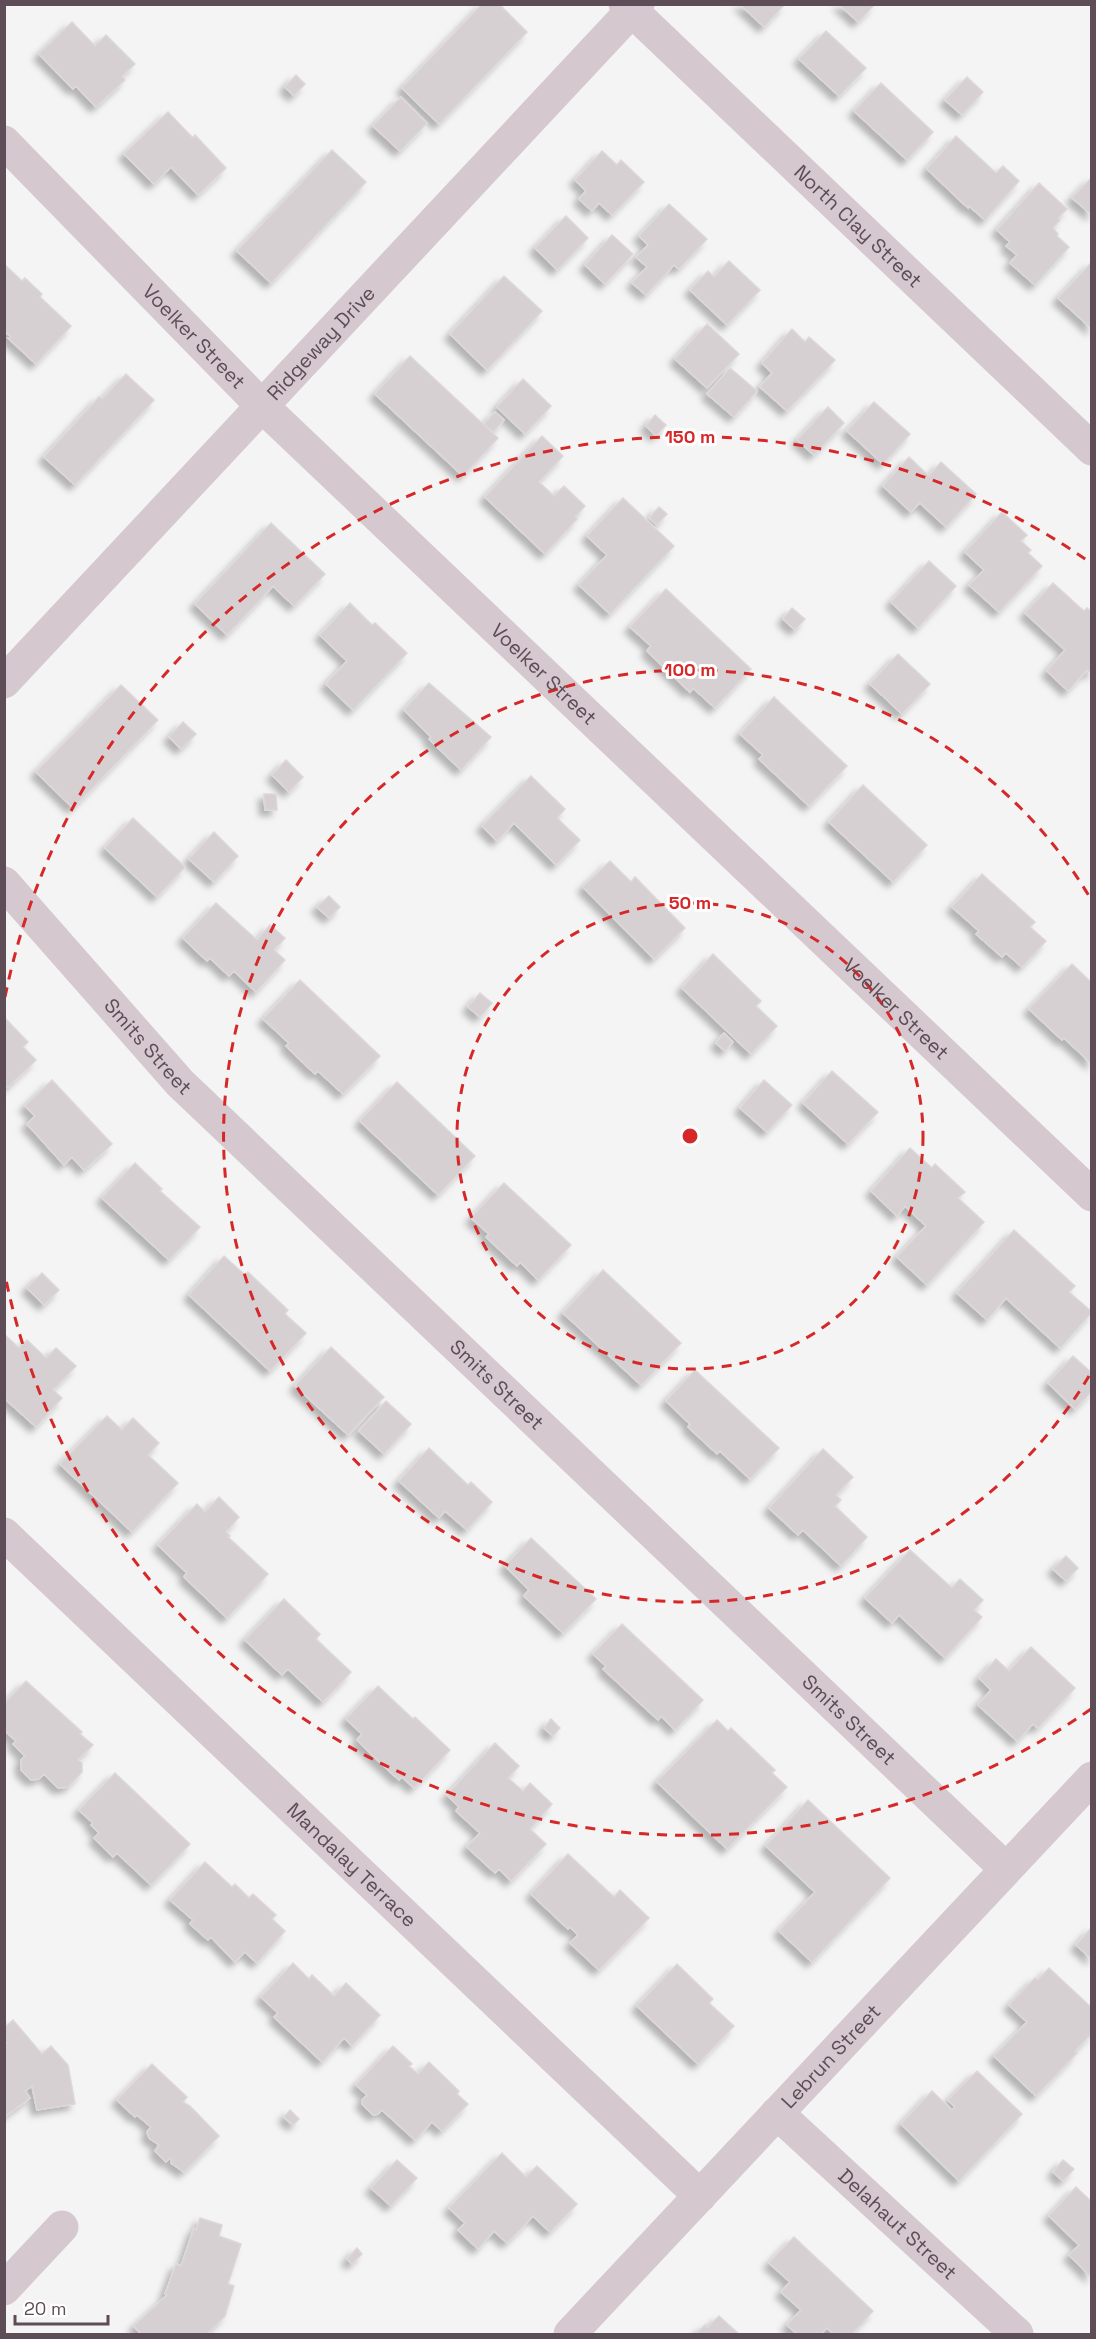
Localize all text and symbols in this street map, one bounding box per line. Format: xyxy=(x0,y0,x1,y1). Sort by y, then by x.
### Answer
street label: North Clay Street xyxy=(789,159,928,293)
street label: Voelker Street xyxy=(137,279,251,394)
street label: Ridgeway Drive xyxy=(261,280,381,406)
text: 150 m xyxy=(665,425,715,448)
street label: Voelker Street xyxy=(485,617,602,730)
text: 100 m xyxy=(664,658,716,681)
text: 50 m xyxy=(669,891,711,914)
street label: Voelker Street xyxy=(838,952,955,1065)
street label: Smits Street xyxy=(98,993,198,1101)
centre of rings xyxy=(680,1126,700,1146)
street label: Smits Street xyxy=(444,1334,550,1436)
street label: Smits Street xyxy=(796,1669,902,1771)
street label: Mandalay Terrace xyxy=(281,1797,422,1933)
street label: Lebrun Street xyxy=(775,1999,886,2114)
street label: Delahaut Street xyxy=(833,2163,963,2285)
scale bar xyxy=(15,2288,108,2326)
text: 20 m xyxy=(24,2297,67,2320)

